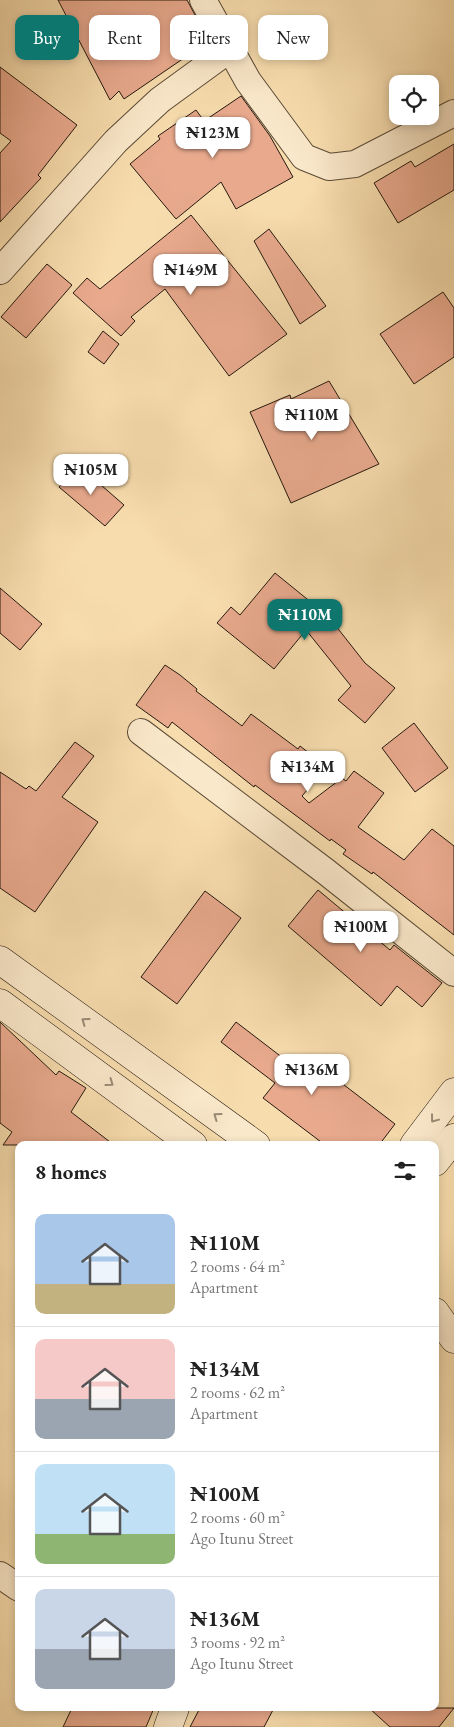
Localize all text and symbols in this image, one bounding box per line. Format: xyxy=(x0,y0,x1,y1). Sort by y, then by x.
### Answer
chip: Buy xyxy=(15,15,79,60)
chip: Rent xyxy=(89,15,160,60)
chip: Filters xyxy=(170,15,248,60)
chip: New xyxy=(258,15,328,60)
map controls xyxy=(389,75,439,125)
button: locate xyxy=(389,75,439,125)
pin: ₦123M xyxy=(178,116,248,159)
text: ₦123M xyxy=(186,122,240,143)
pin: ₦149M xyxy=(156,254,226,296)
text: ₦149M xyxy=(164,259,218,280)
pin: ₦110M xyxy=(277,398,347,441)
text: ₦110M xyxy=(285,404,339,425)
pin: ₦105M xyxy=(56,454,126,496)
text: ₦105M xyxy=(64,459,118,480)
pin: ₦110M xyxy=(270,598,340,641)
text: ₦110M xyxy=(278,604,332,625)
pin: ₦134M xyxy=(273,750,343,793)
text: ₦134M xyxy=(281,756,335,777)
pin: ₦100M xyxy=(326,910,396,953)
text: ₦100M xyxy=(334,916,388,937)
one-way arrow xyxy=(81,1018,91,1027)
pin: ₦136M xyxy=(277,1054,347,1096)
text: ₦136M xyxy=(285,1059,339,1080)
one-way arrow xyxy=(104,1078,113,1086)
one-way arrow xyxy=(432,1113,440,1122)
one-way arrow xyxy=(214,1114,223,1122)
icon: filters xyxy=(391,1157,419,1185)
text: 8 homes xyxy=(35,1158,107,1185)
text: ₦110M xyxy=(190,1229,260,1256)
icon: home xyxy=(75,1234,135,1294)
text: 2 rooms · 64 m² xyxy=(190,1256,285,1277)
text: Apartment xyxy=(190,1277,258,1298)
text: ₦134M xyxy=(190,1355,260,1382)
icon: home xyxy=(75,1359,135,1419)
text: 2 rooms · 62 m² xyxy=(190,1382,285,1403)
text: Apartment xyxy=(190,1403,258,1424)
text: ₦100M xyxy=(190,1480,260,1507)
icon: home xyxy=(75,1484,135,1544)
text: 2 rooms · 60 m² xyxy=(190,1507,285,1528)
text: Ago Itunu Street xyxy=(190,1528,293,1549)
text: ₦136M xyxy=(190,1605,260,1632)
icon: home xyxy=(75,1609,135,1669)
text: 3 rooms · 92 m² xyxy=(190,1632,285,1653)
text: Ago Itunu Street xyxy=(190,1653,293,1674)

